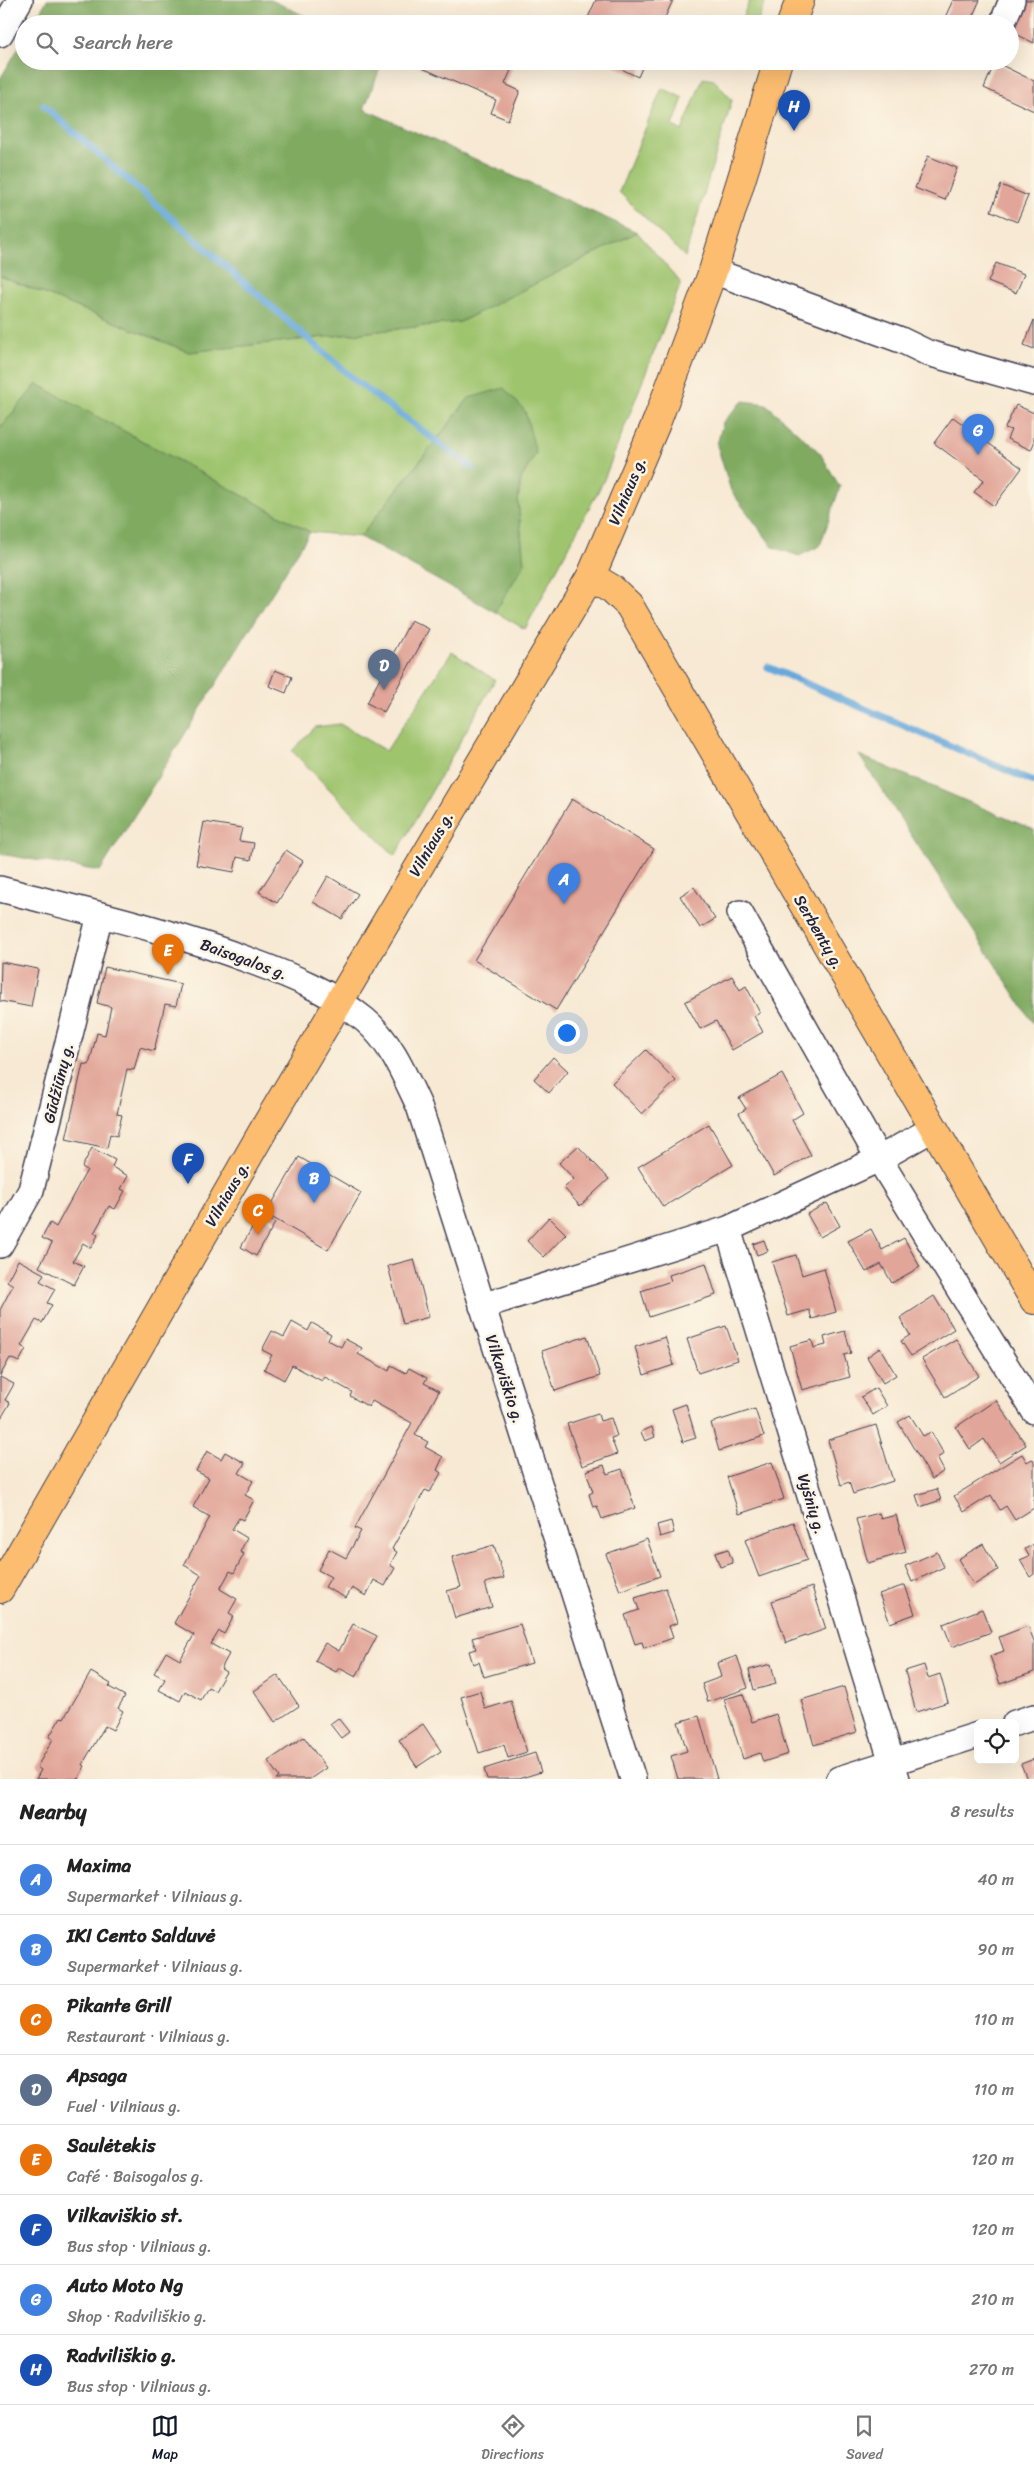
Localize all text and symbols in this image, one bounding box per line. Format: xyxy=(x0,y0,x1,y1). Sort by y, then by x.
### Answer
search box xyxy=(15,15,1019,70)
text: Search here xyxy=(73,26,173,59)
icon: search xyxy=(33,29,61,57)
pin: H xyxy=(778,90,810,131)
pin: G xyxy=(962,414,994,455)
street label: Vilniaus g. xyxy=(600,452,654,530)
pin: D xyxy=(368,649,400,690)
street label: Vilniaus g. xyxy=(401,806,461,882)
pin: A xyxy=(548,863,580,904)
street label: Serbentų g. xyxy=(786,889,852,975)
street label: Baisogalos g. xyxy=(196,930,292,988)
pin: E xyxy=(152,934,184,975)
your location xyxy=(554,1020,580,1046)
street label: Gūdžiūnų g. xyxy=(34,1040,82,1126)
pin: F xyxy=(172,1143,204,1184)
street label: Vilniaus g. xyxy=(197,1156,257,1232)
pin: B xyxy=(298,1162,330,1203)
pin: C xyxy=(242,1194,274,1235)
street label: Vilkaviškio g. xyxy=(477,1331,533,1427)
street label: Vyšnių g. xyxy=(789,1470,835,1538)
map controls xyxy=(974,1719,1019,1764)
button: locate xyxy=(974,1719,1019,1764)
text: Nearby xyxy=(20,1793,86,1831)
text: 8 results xyxy=(951,1797,1014,1826)
text: Maxima xyxy=(67,1849,131,1882)
text: A xyxy=(31,1865,41,1894)
text: 40 m xyxy=(977,1865,1014,1894)
text: Supermarket · Vilniaus g. xyxy=(67,1882,243,1911)
text: IKI Cento Salduvė xyxy=(67,1919,216,1952)
text: B xyxy=(31,1935,41,1964)
text: 90 m xyxy=(978,1935,1014,1964)
text: Supermarket · Vilniaus g. xyxy=(67,1952,243,1981)
text: Pikante Grill xyxy=(67,1989,171,2022)
text: C xyxy=(31,2005,41,2034)
text: 110 m xyxy=(974,2005,1014,2034)
text: Restaurant · Vilniaus g. xyxy=(67,2022,230,2051)
text: Apsaga xyxy=(67,2059,127,2092)
text: D xyxy=(31,2075,41,2104)
text: 110 m xyxy=(974,2075,1014,2104)
text: Fuel · Vilniaus g. xyxy=(67,2092,181,2121)
text: Saulėtekis xyxy=(67,2129,155,2162)
text: E xyxy=(32,2145,40,2174)
text: 120 m xyxy=(971,2145,1014,2174)
text: Café · Baisogalos g. xyxy=(67,2162,204,2191)
text: Vilkaviškio st. xyxy=(67,2199,183,2232)
text: F xyxy=(32,2215,40,2244)
text: 120 m xyxy=(971,2215,1014,2244)
text: Bus stop · Vilniaus g. xyxy=(67,2232,212,2261)
text: Auto Moto Ng xyxy=(67,2269,183,2302)
text: G xyxy=(31,2285,41,2314)
text: 210 m xyxy=(971,2285,1014,2314)
text: Shop · Radviliškio g. xyxy=(67,2302,207,2331)
text: Radviliškio g. xyxy=(67,2339,177,2372)
text: H xyxy=(30,2355,42,2384)
text: 270 m xyxy=(969,2355,1014,2384)
text: Bus stop · Vilniaus g. xyxy=(67,2372,212,2401)
tab: Map xyxy=(151,2412,179,2467)
tab: Directions xyxy=(481,2412,544,2467)
tab: Saved xyxy=(846,2412,883,2467)

